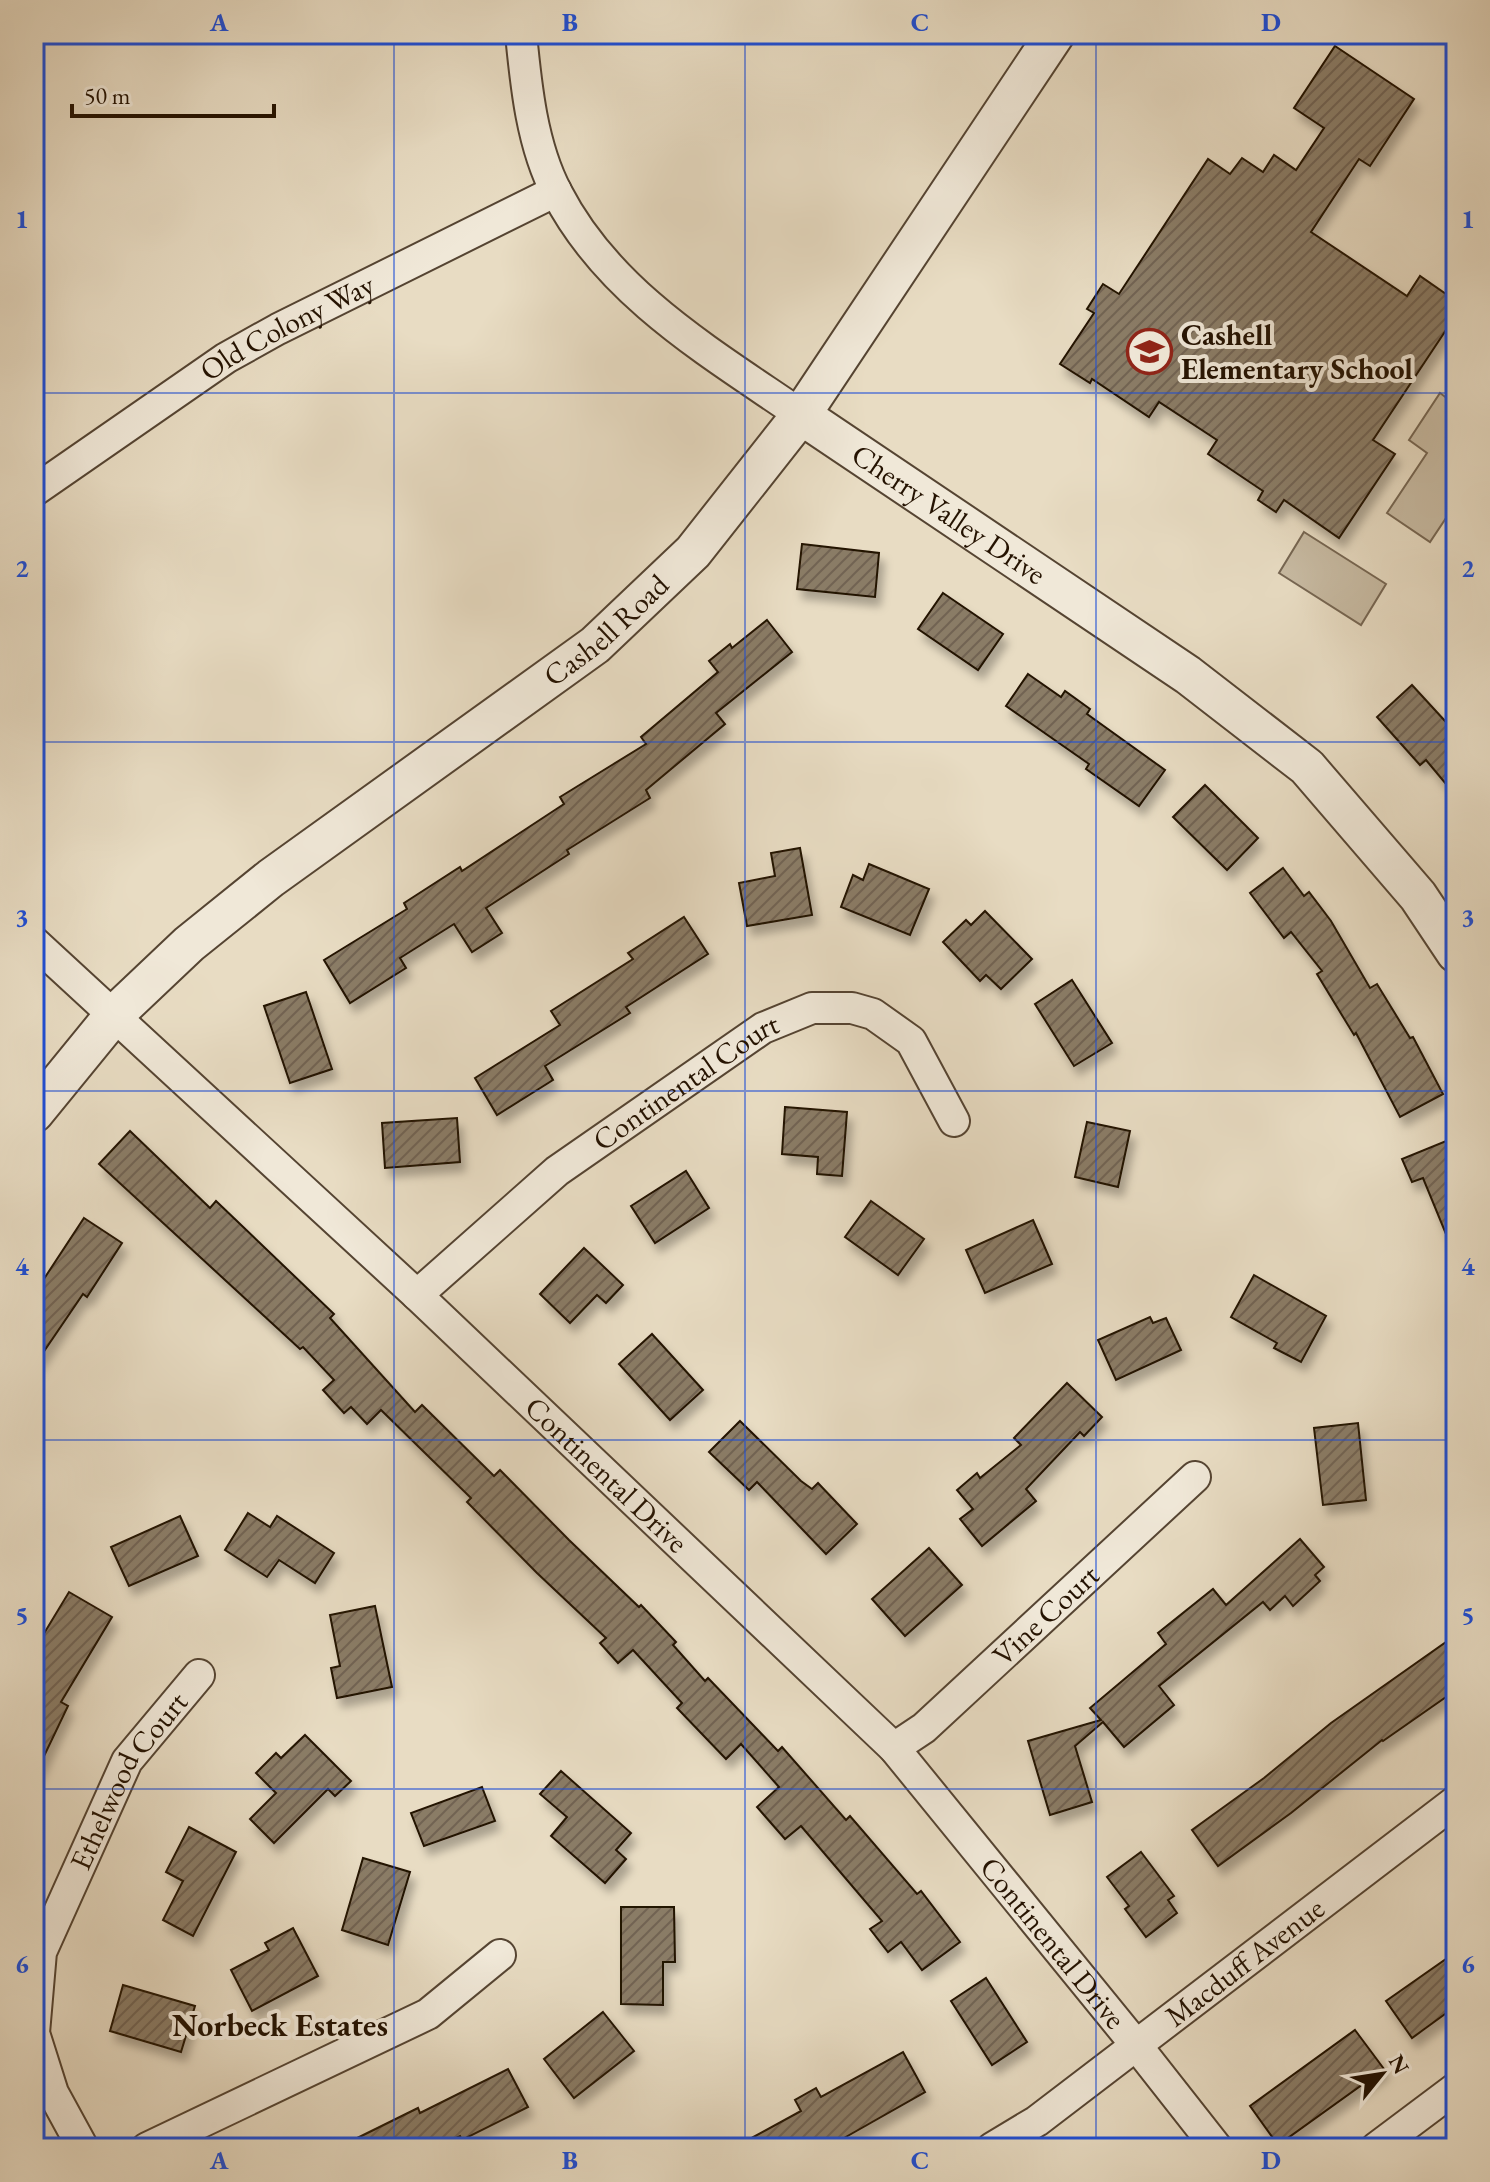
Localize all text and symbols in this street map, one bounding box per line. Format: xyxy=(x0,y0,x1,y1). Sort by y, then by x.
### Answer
text: A xyxy=(209,5,229,39)
text: B xyxy=(562,5,578,39)
text: C xyxy=(911,5,929,39)
text: D xyxy=(1261,5,1281,39)
scale bar xyxy=(72,68,274,118)
text: 50 m xyxy=(84,80,131,111)
text: 1 xyxy=(15,202,29,236)
text: 1 xyxy=(1461,202,1475,236)
street label: Old Colony Way xyxy=(192,264,381,389)
place label: Cashell Elementary School xyxy=(1181,315,1413,388)
school or university icon: Cashell Elementary School xyxy=(1126,328,1174,376)
street label: Cherry Valley Drive xyxy=(844,435,1054,593)
text: 2 xyxy=(15,551,29,585)
text: 2 xyxy=(1461,551,1475,585)
street label: Cashell Road xyxy=(536,565,677,695)
text: 3 xyxy=(15,900,29,934)
text: 3 xyxy=(1461,900,1475,934)
street label: Continental Court xyxy=(585,1003,785,1159)
text: 4 xyxy=(15,1249,29,1283)
text: 4 xyxy=(1461,1249,1475,1283)
street label: Continental Drive xyxy=(517,1388,697,1561)
street label: Vine Court xyxy=(984,1555,1107,1674)
text: 5 xyxy=(15,1598,29,1632)
text: 5 xyxy=(1461,1598,1475,1632)
street label: Ethelwood Court xyxy=(61,1683,196,1876)
street label: Continental Drive xyxy=(971,1848,1135,2037)
street label: Macduff Avenue xyxy=(1157,1889,1332,2035)
text: 6 xyxy=(15,1947,29,1981)
text: 6 xyxy=(1461,1947,1475,1981)
district label: Norbeck Estates xyxy=(172,2004,388,2046)
north arrow xyxy=(1342,2034,1422,2114)
text: N xyxy=(1382,2049,1416,2079)
text: A xyxy=(209,2143,229,2177)
text: B xyxy=(562,2143,578,2177)
text: C xyxy=(911,2143,929,2177)
text: D xyxy=(1261,2143,1281,2177)

